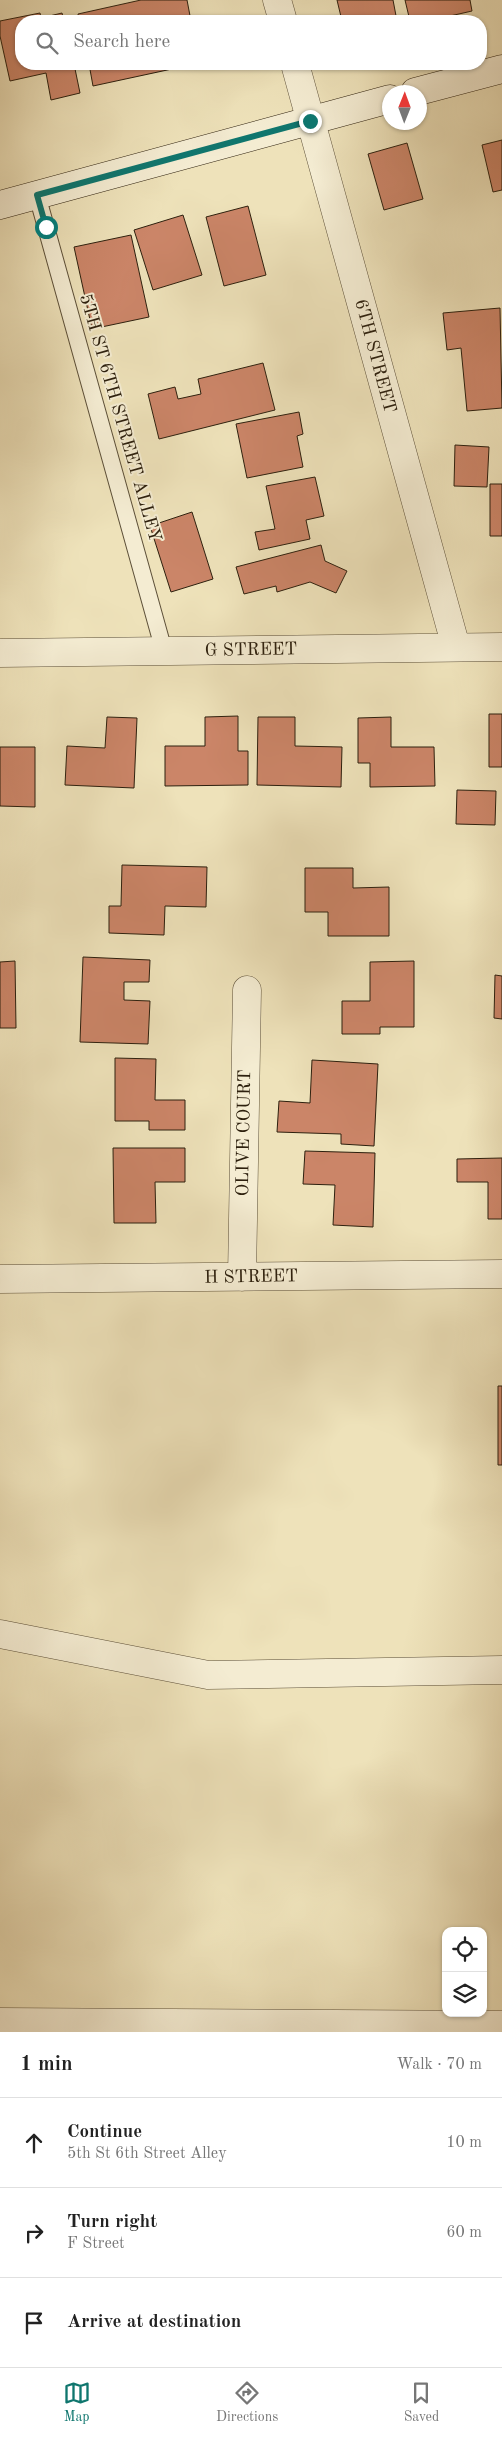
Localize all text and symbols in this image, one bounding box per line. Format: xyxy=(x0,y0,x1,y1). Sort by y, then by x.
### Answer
search box xyxy=(15,15,487,70)
icon: search xyxy=(33,29,61,57)
text: Search here xyxy=(73,33,170,52)
north arrow xyxy=(382,85,427,130)
route end xyxy=(299,110,322,133)
route start xyxy=(35,216,58,239)
street label: 5TH ST 6TH STREET ALLEY xyxy=(76,292,164,544)
street label: 6TH STREET xyxy=(351,297,399,415)
street label: G STREET xyxy=(205,640,297,660)
street label: OLIVE COURT xyxy=(234,1069,254,1197)
street label: H STREET xyxy=(204,1267,298,1287)
map controls xyxy=(442,1927,487,2017)
button: locate xyxy=(442,1927,487,1972)
button: layers xyxy=(442,1972,487,2017)
text: 1 min xyxy=(20,2054,73,2075)
text: Walk · 70 m xyxy=(396,2057,482,2073)
text: Continue xyxy=(67,2123,142,2142)
icon: ahead xyxy=(20,2129,48,2157)
text: 10 m xyxy=(446,2135,482,2151)
text: 5th St 6th Street Alley xyxy=(67,2146,227,2162)
text: Turn right xyxy=(67,2213,157,2232)
icon: right xyxy=(20,2219,48,2247)
text: 60 m xyxy=(446,2225,482,2241)
text: F Street xyxy=(67,2236,125,2252)
icon: arrive xyxy=(20,2309,48,2337)
text: Arrive at destination xyxy=(67,2313,241,2332)
tab: Map xyxy=(63,2379,91,2426)
tab: Directions xyxy=(216,2379,278,2426)
tab: Saved xyxy=(404,2379,439,2426)

